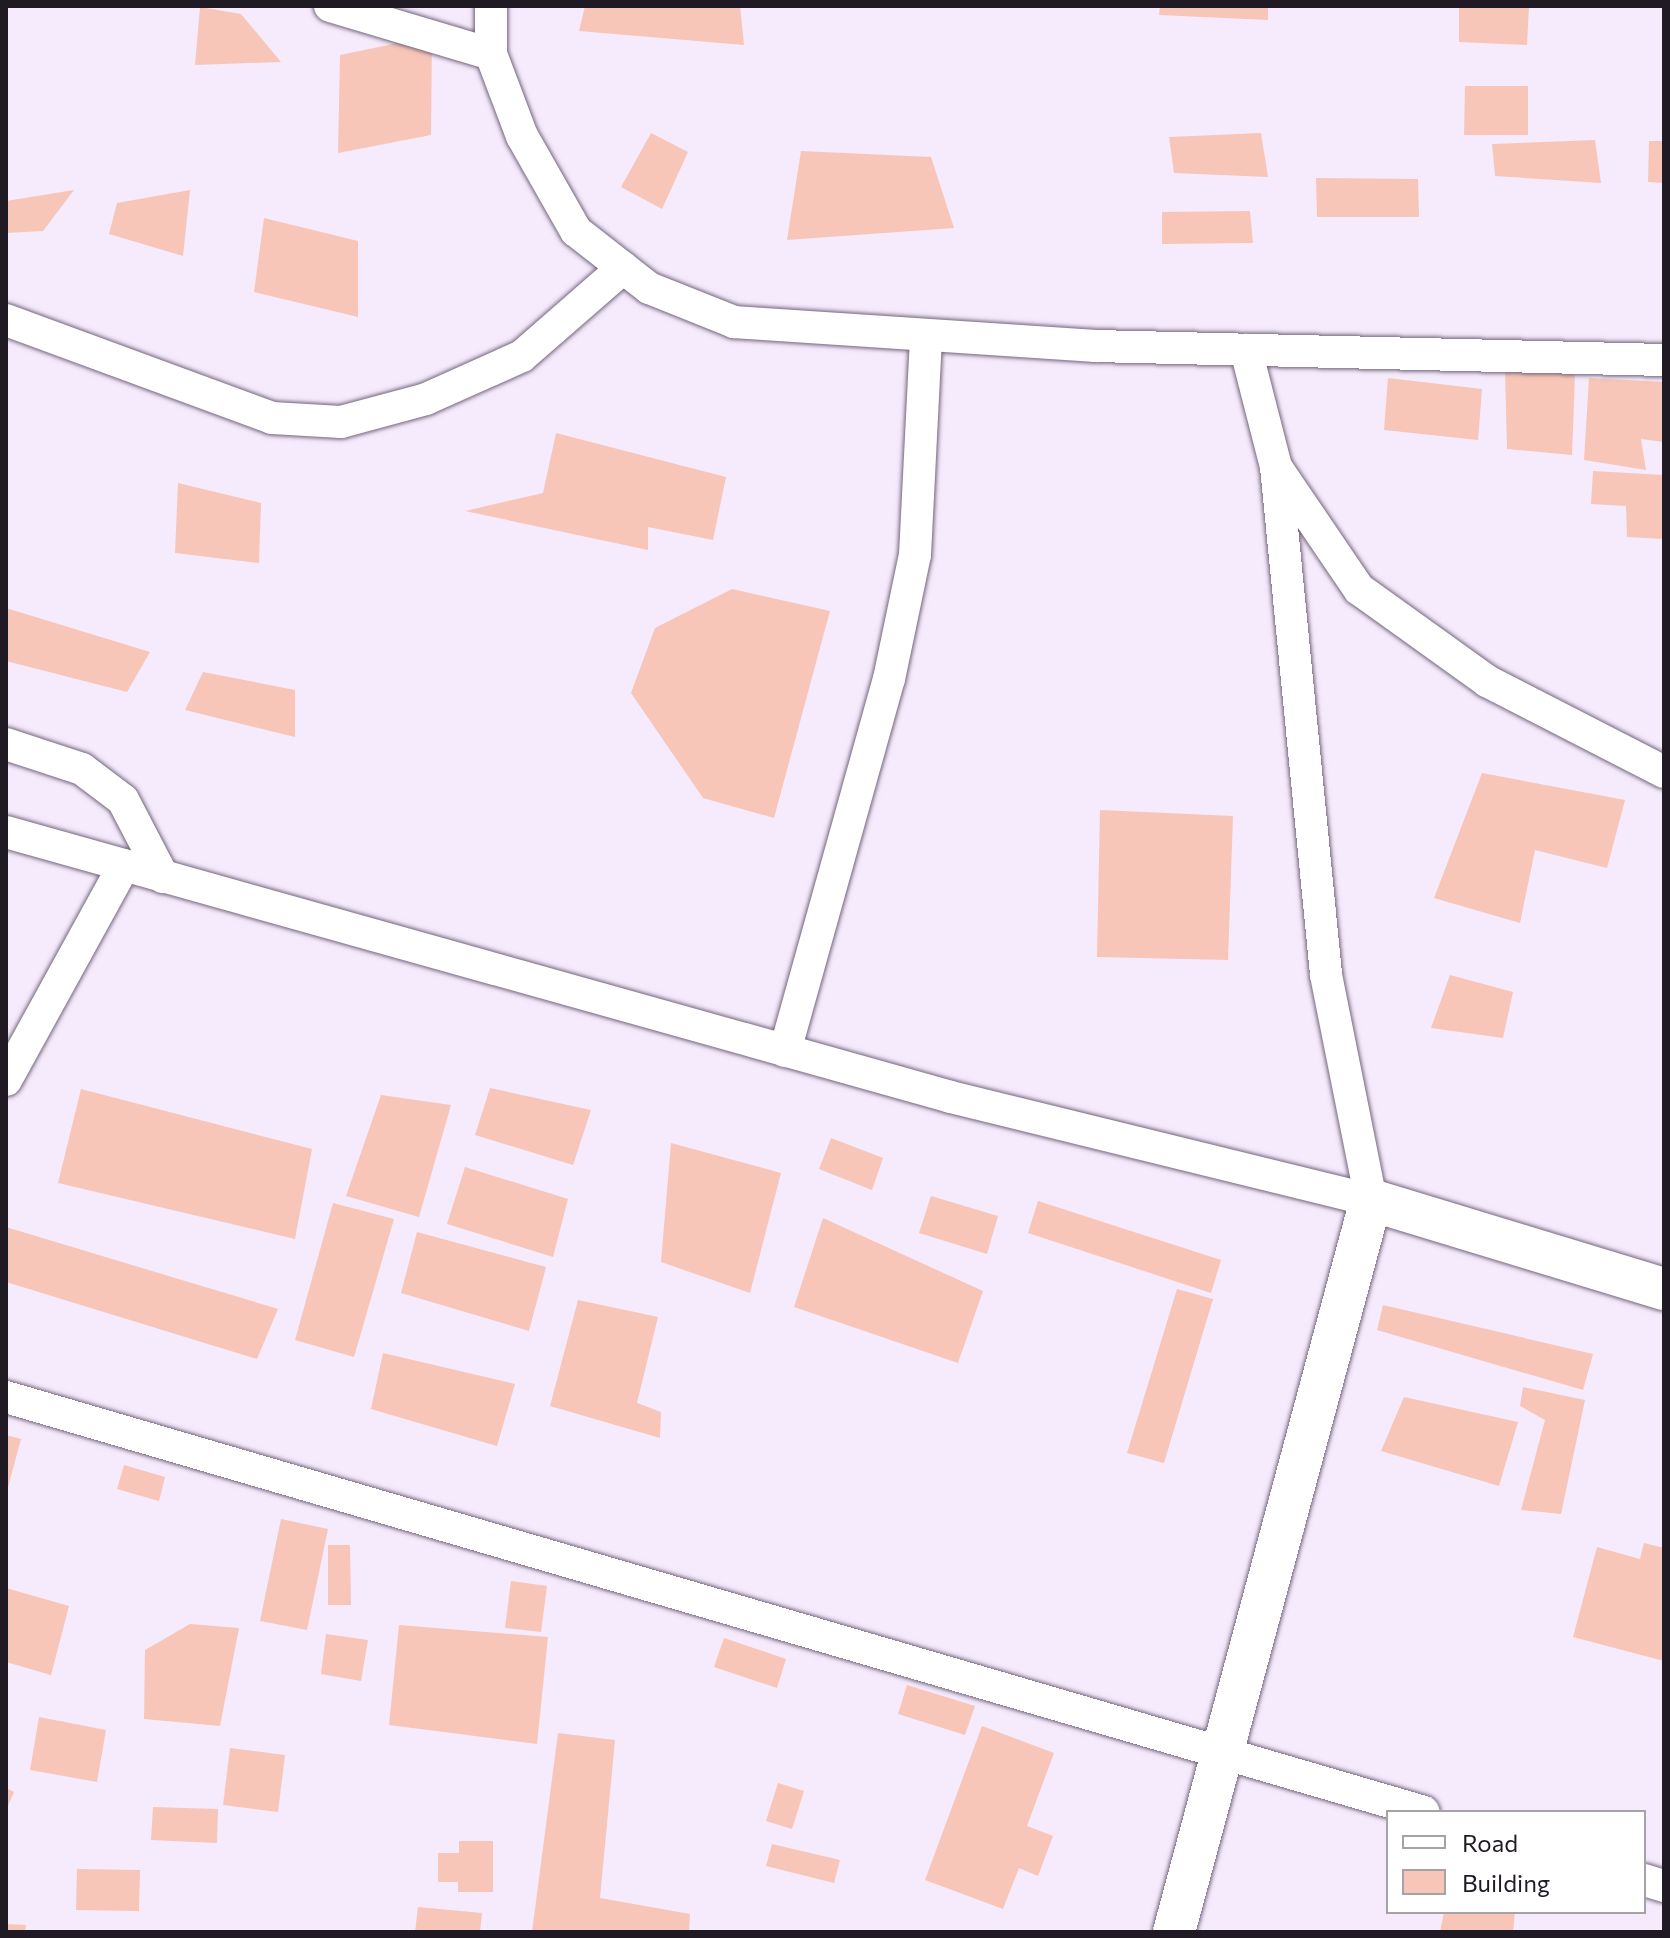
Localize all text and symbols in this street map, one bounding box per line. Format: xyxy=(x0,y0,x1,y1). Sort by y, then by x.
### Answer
legend xyxy=(1386,1810,1646,1914)
text: Road xyxy=(1462,1828,1518,1857)
text: Building xyxy=(1462,1868,1550,1897)

